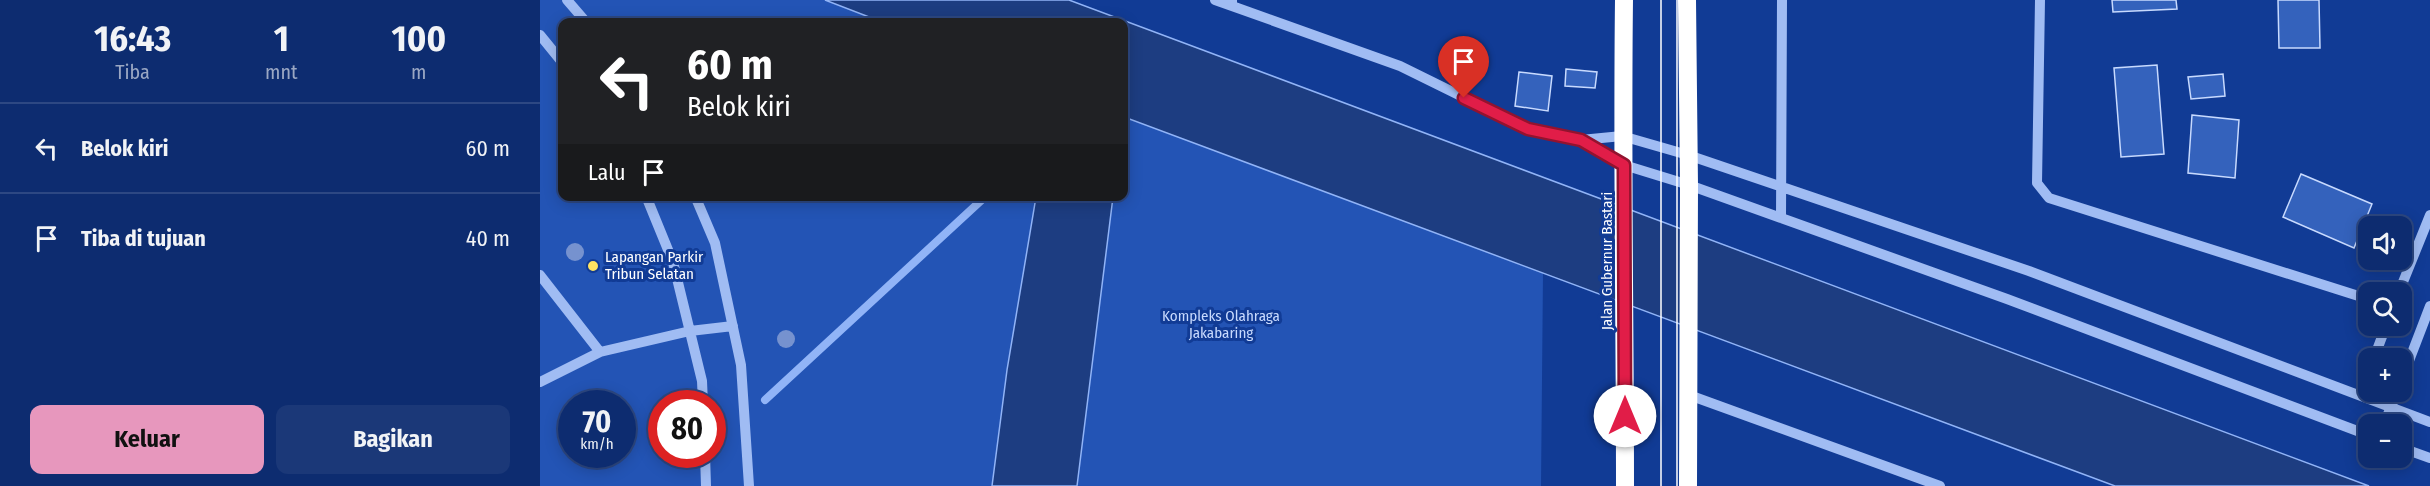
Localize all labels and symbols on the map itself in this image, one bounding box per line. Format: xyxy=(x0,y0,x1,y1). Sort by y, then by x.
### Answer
pin xyxy=(1438,36,1489,98)
street label: Jalan Gubernur Bastari xyxy=(1598,192,1616,330)
place label: Lapangan Parkir Tribun Selatan xyxy=(605,248,704,283)
marker: Lapangan Parkir Tribun Selatan xyxy=(586,259,600,273)
park label: Kompleks Olahraga Jakabaring xyxy=(1162,307,1280,342)
position arrow xyxy=(1593,384,1657,448)
speed limit sign: 80 xyxy=(648,390,726,468)

